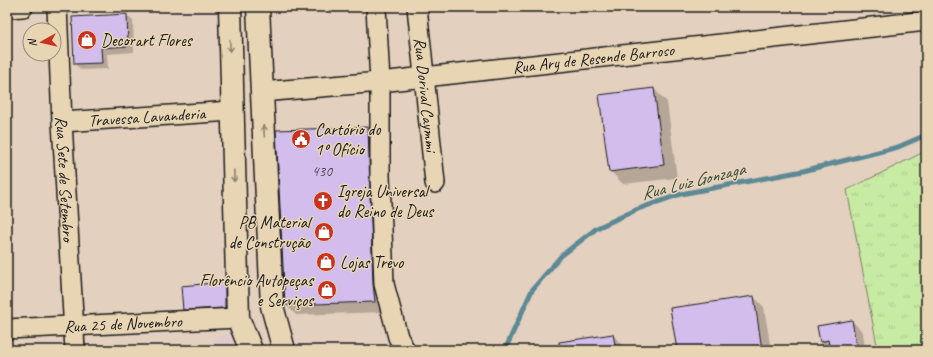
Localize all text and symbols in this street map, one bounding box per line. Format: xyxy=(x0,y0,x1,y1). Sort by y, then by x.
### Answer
north arrow xyxy=(22,22,62,62)
shop icon: Decorart Flores xyxy=(76,29,98,51)
place label: Decorart Flores xyxy=(101,30,194,51)
text: N xyxy=(24,37,40,48)
street label: Rua Dorival Caymmi xyxy=(409,37,442,154)
one-way arrow xyxy=(227,39,234,52)
street label: Rua Ary de Resende Barroso xyxy=(512,39,676,78)
street label: Travessa Lavanderia xyxy=(88,103,207,131)
street label: Rua Sete de Setembro xyxy=(51,116,79,244)
place label: Cartório do 1º Ofício xyxy=(315,119,381,160)
one-way arrow xyxy=(261,125,268,138)
public building icon: Cartório do 1º Ofício xyxy=(290,128,312,150)
water label: Rua Luiz Gonzaga xyxy=(639,157,749,204)
house number: 430 xyxy=(312,162,333,181)
one-way arrow xyxy=(230,169,238,182)
place label: Igreja Universal do Reino de Deus xyxy=(337,181,435,222)
church icon: Igreja Universal do Reino de Deus xyxy=(312,190,334,212)
place label: PB Material de Construção xyxy=(229,212,313,253)
shop icon: PB Material de Construção xyxy=(313,221,335,243)
shop icon: Lojas Trevo xyxy=(315,251,337,273)
place label: Lojas Trevo xyxy=(340,252,404,273)
place label: Florêncio Autopeças e Serviços xyxy=(200,270,315,311)
shop icon: Florêncio Autopeças e Serviços xyxy=(316,279,338,301)
street label: Rua 25 de Novembro xyxy=(63,311,183,337)

